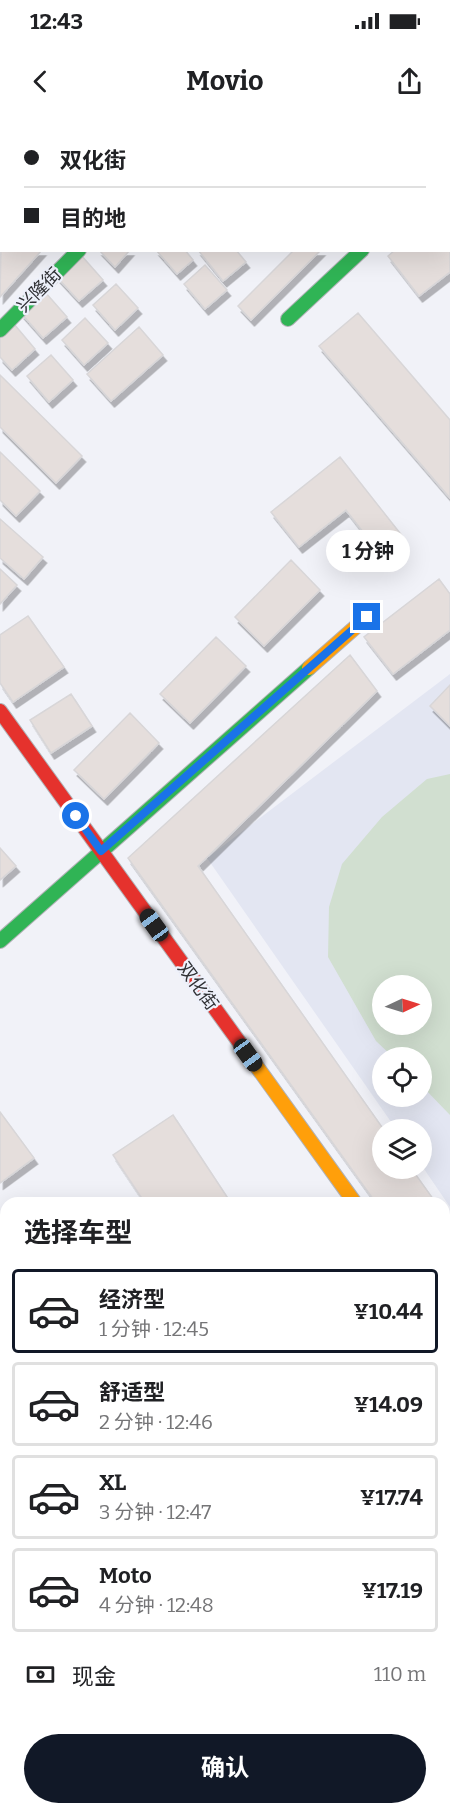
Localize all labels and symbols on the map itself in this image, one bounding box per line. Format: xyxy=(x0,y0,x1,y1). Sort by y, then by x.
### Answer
street label: 兴隆街 xyxy=(12,263,66,317)
callout: 1 分钟 xyxy=(325,530,409,572)
route end xyxy=(353,603,380,630)
route start xyxy=(62,802,89,829)
car xyxy=(136,905,172,945)
street label: 双化街 xyxy=(173,958,223,1014)
north arrow xyxy=(372,975,432,1035)
car xyxy=(230,1035,266,1075)

